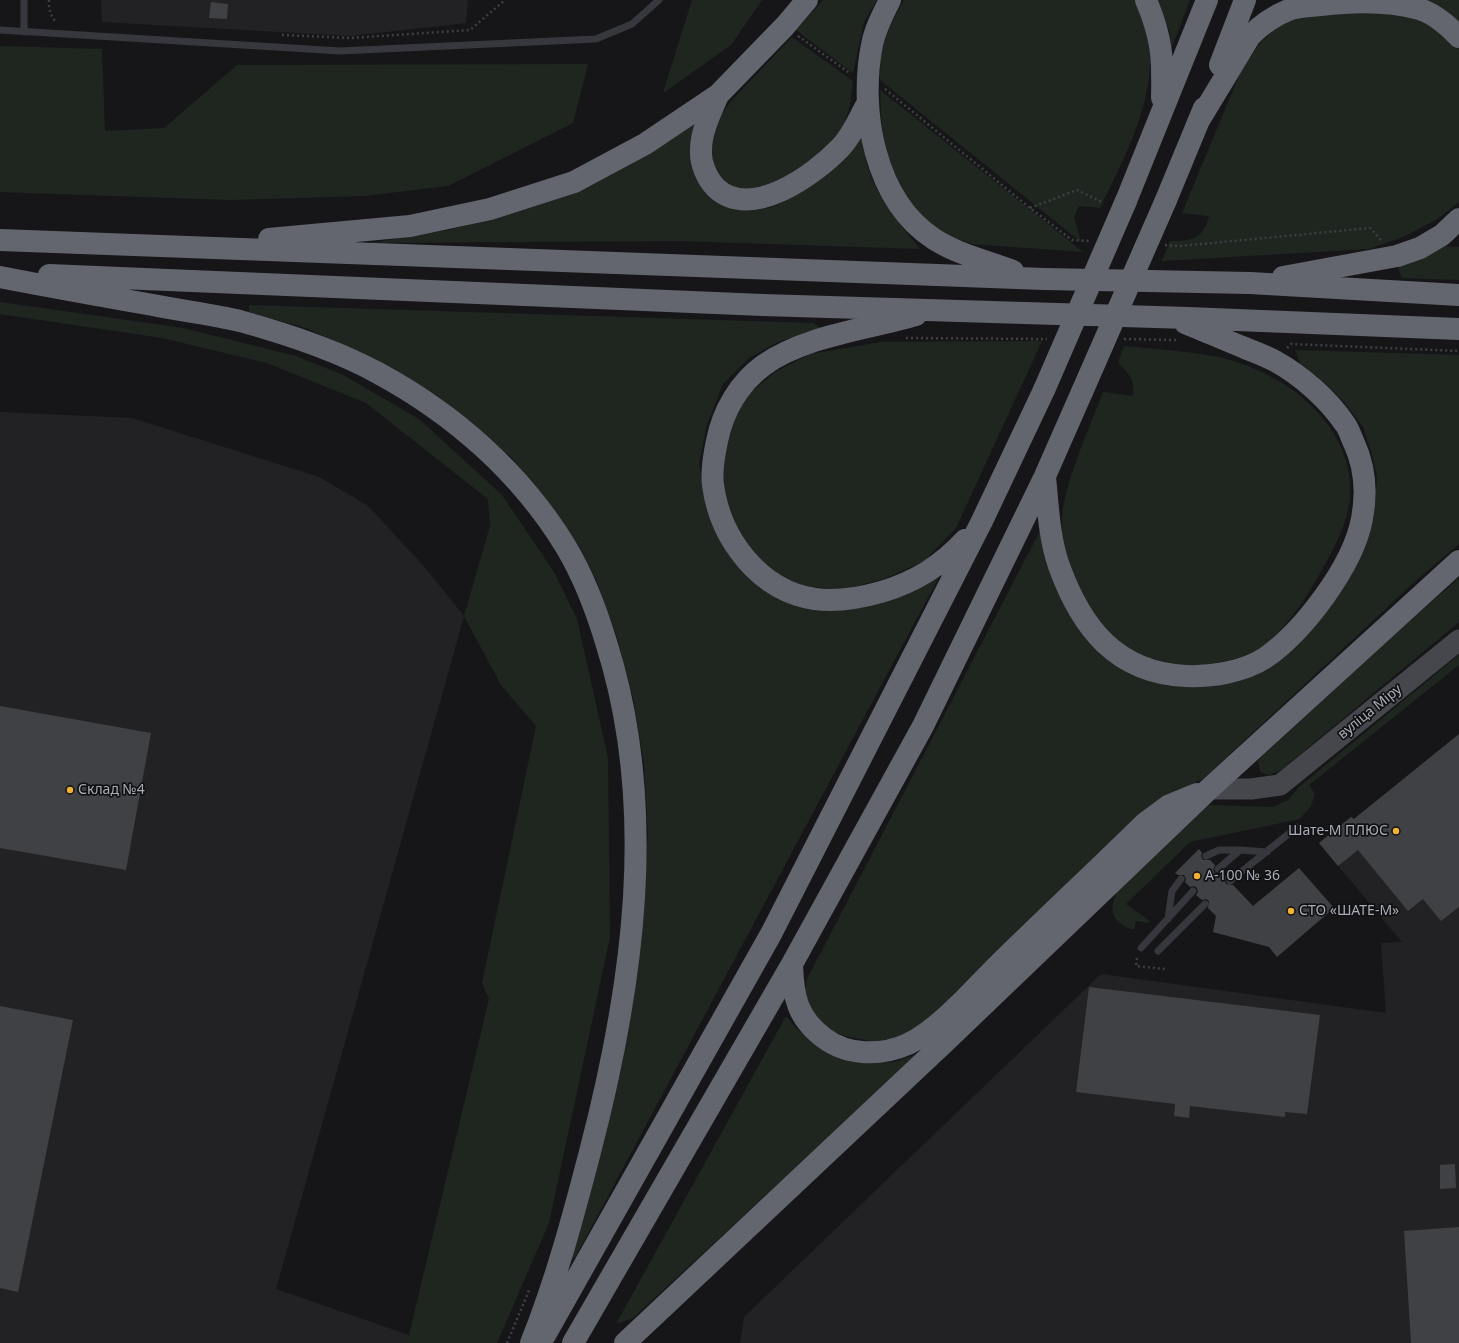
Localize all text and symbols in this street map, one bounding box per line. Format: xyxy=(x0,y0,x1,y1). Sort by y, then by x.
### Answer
street label: вуліца Міру xyxy=(1335,681,1405,743)
place label: Склад №4 xyxy=(78,782,145,798)
marker: Склад №4 xyxy=(65,785,75,795)
place label: Шате-М ПЛЮС xyxy=(1288,823,1388,839)
marker: Шате-М ПЛЮС xyxy=(1391,826,1401,836)
place label: А-100 № 36 xyxy=(1205,868,1280,884)
marker: А-100 № 36 xyxy=(1192,871,1202,881)
place label: СТО «ШАТЕ-М» xyxy=(1299,903,1399,919)
marker: СТО «ШАТЕ-М» xyxy=(1286,906,1296,916)

